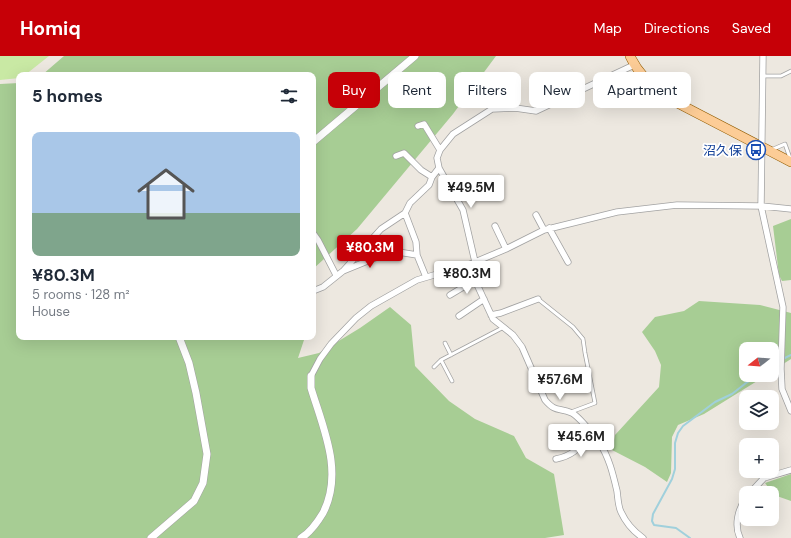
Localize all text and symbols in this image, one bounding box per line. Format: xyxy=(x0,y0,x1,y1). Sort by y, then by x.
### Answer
text: Homiq xyxy=(20,16,81,41)
text: Map xyxy=(594,19,622,37)
text: Directions xyxy=(644,19,710,37)
text: Saved xyxy=(732,19,771,37)
chip: Buy xyxy=(328,72,380,108)
chip: Rent xyxy=(388,72,446,108)
chip: Filters xyxy=(454,72,521,108)
chip: New xyxy=(529,72,585,108)
chip: Apartment xyxy=(593,72,691,108)
text: 5 homes xyxy=(32,85,103,107)
icon: filters xyxy=(278,85,300,107)
bus stop icon: 沼久保 xyxy=(745,139,767,161)
place label: 沼久保 xyxy=(703,142,742,159)
icon: home xyxy=(130,158,202,230)
pin: ¥49.5M xyxy=(438,175,504,209)
text: ¥49.5M xyxy=(447,179,495,196)
pin: ¥80.3M xyxy=(337,235,403,269)
text: ¥80.3M xyxy=(346,239,394,256)
pin: ¥80.3M xyxy=(434,261,500,295)
text: ¥80.3M xyxy=(32,264,95,286)
text: ¥80.3M xyxy=(443,265,491,282)
text: 5 rooms · 128 m² xyxy=(32,286,130,303)
text: House xyxy=(32,303,70,320)
north arrow xyxy=(739,342,779,382)
map controls xyxy=(739,342,779,526)
pin: ¥57.6M xyxy=(527,367,593,401)
text: ¥57.6M xyxy=(537,371,583,388)
button: layers xyxy=(739,390,779,430)
pin: ¥45.6M xyxy=(548,424,614,458)
text: ¥45.6M xyxy=(557,428,605,445)
button: + xyxy=(739,438,779,478)
button: − xyxy=(739,486,779,526)

